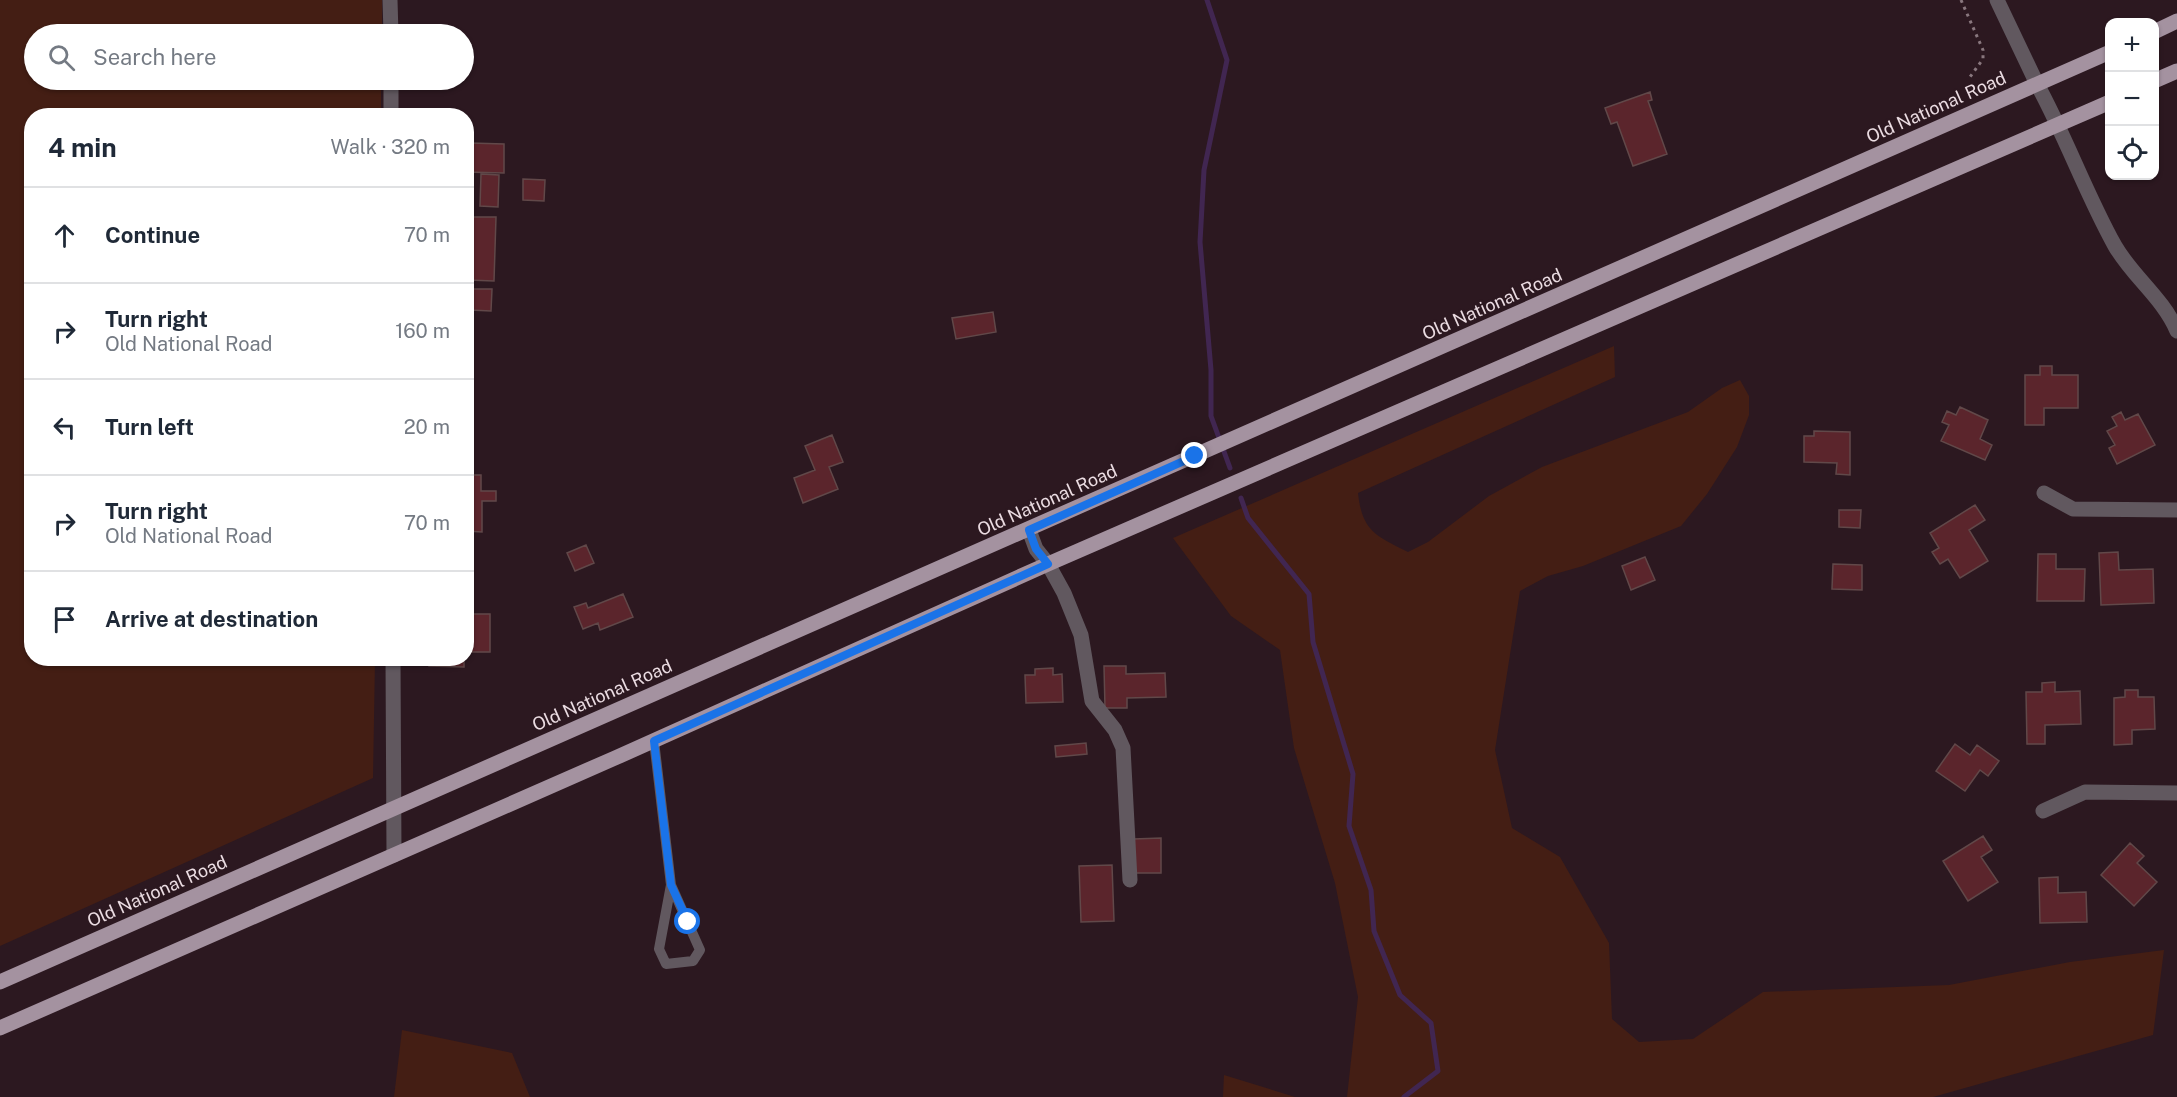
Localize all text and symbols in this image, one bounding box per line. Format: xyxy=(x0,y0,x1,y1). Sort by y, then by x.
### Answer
map controls xyxy=(2105,18,2159,180)
button: + xyxy=(2105,18,2159,72)
search box xyxy=(24,24,474,90)
icon: search xyxy=(45,41,78,74)
text: Search here xyxy=(93,44,217,70)
street label: Old National Road xyxy=(1863,67,2009,147)
button: − xyxy=(2105,72,2159,126)
button: locate xyxy=(2105,126,2159,180)
text: 4 min xyxy=(48,132,117,163)
text: Walk · 320 m xyxy=(330,135,450,159)
icon: ahead xyxy=(48,219,81,252)
text: Continue xyxy=(105,222,200,248)
text: 70 m xyxy=(404,223,450,247)
street label: Old National Road xyxy=(1419,264,1565,344)
text: Turn right xyxy=(105,306,208,332)
icon: right xyxy=(48,315,81,348)
text: 160 m xyxy=(395,319,450,343)
text: Old National Road xyxy=(105,332,272,356)
icon: left xyxy=(48,411,81,444)
text: Turn left xyxy=(105,414,194,440)
text: 20 m xyxy=(404,415,450,439)
route end xyxy=(1181,442,1207,468)
street label: Old National Road xyxy=(974,460,1120,540)
text: Turn right xyxy=(105,498,208,524)
icon: right xyxy=(48,507,81,540)
text: 70 m xyxy=(404,511,450,535)
text: Old National Road xyxy=(105,524,272,548)
icon: arrive xyxy=(48,603,81,636)
text: Arrive at destination xyxy=(105,606,318,632)
street label: Old National Road xyxy=(529,655,675,735)
street label: Old National Road xyxy=(84,851,230,931)
route start xyxy=(674,908,700,934)

